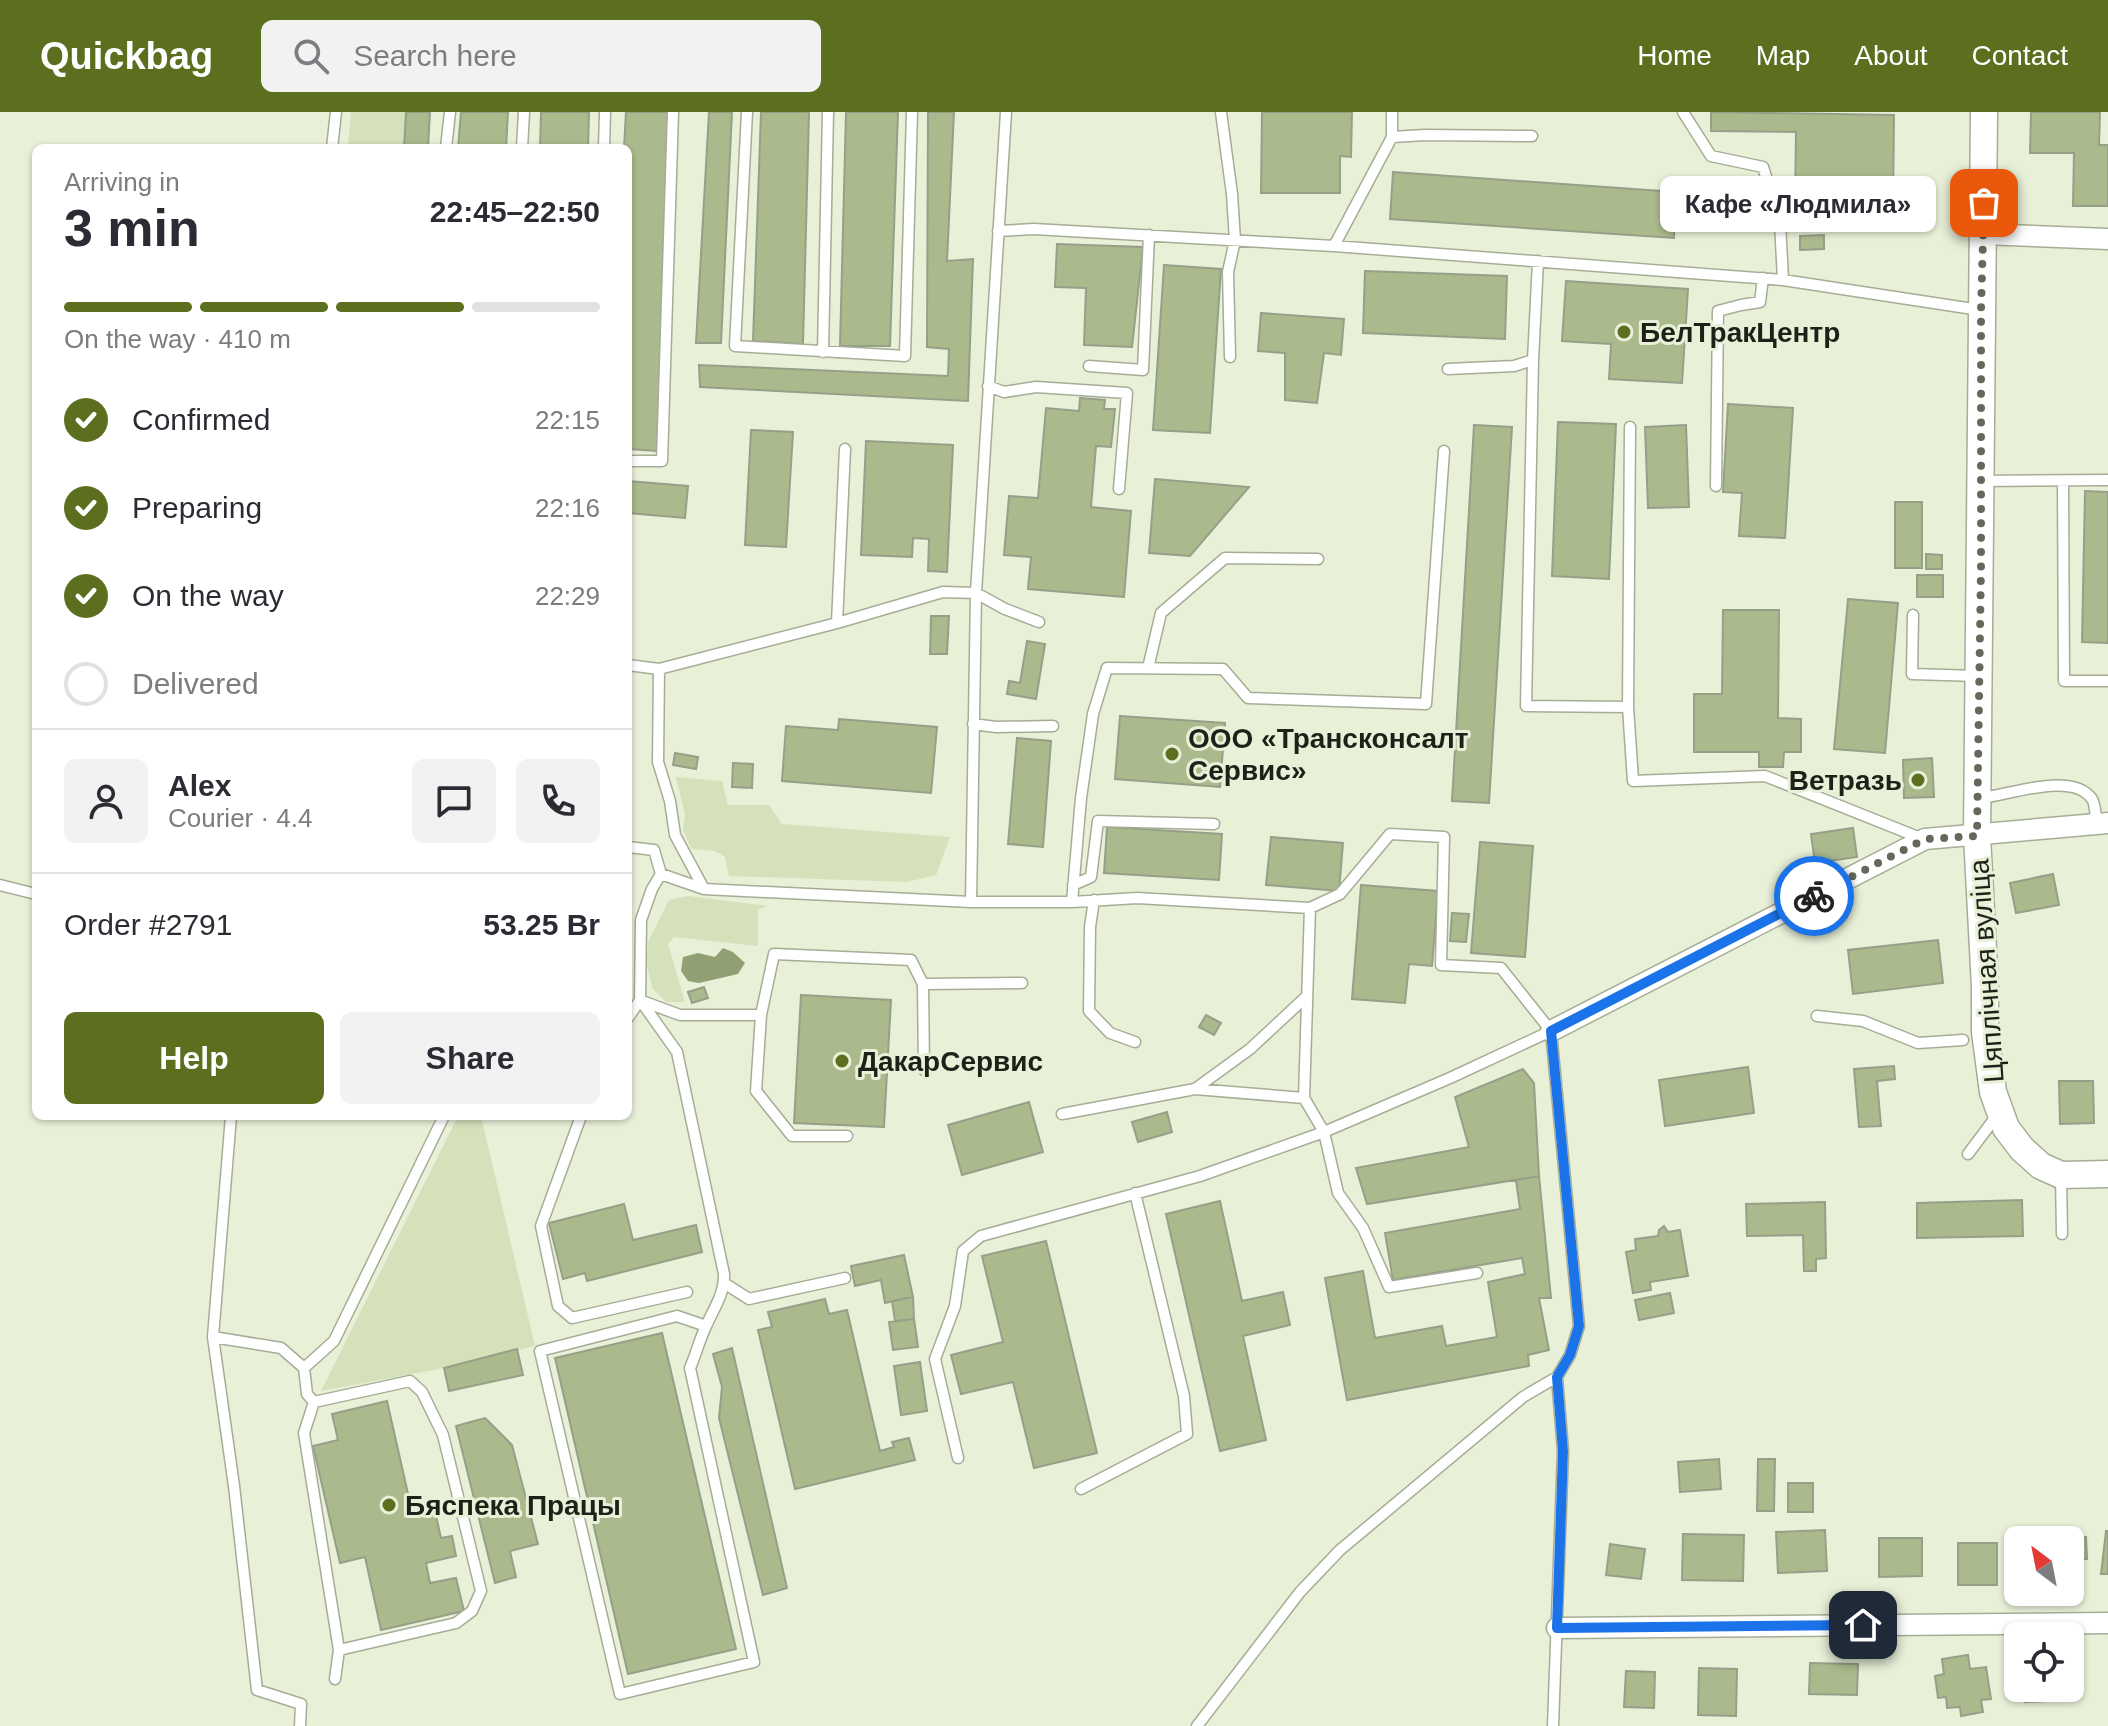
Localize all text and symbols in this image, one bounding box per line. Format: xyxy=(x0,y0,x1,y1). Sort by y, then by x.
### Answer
search box xyxy=(261,20,821,92)
icon: search xyxy=(289,34,333,78)
text: Quickbag xyxy=(40,35,213,77)
text: Search here xyxy=(353,39,517,72)
text: Home xyxy=(1637,40,1712,71)
text: Map xyxy=(1756,40,1810,71)
text: About xyxy=(1854,40,1928,71)
text: Contact xyxy=(1972,40,2068,71)
text: Arriving in xyxy=(64,167,180,197)
pin xyxy=(1950,169,2018,237)
callout: Кафе «Людмила» xyxy=(1660,175,1936,231)
icon: bag xyxy=(1962,181,2006,225)
text: Кафе «Людмила» xyxy=(1685,189,1911,219)
text: 22:45–22:50 xyxy=(430,195,600,228)
text: 3 min xyxy=(64,199,200,257)
place label: БелТракЦентр xyxy=(1640,317,1840,348)
marker: БелТракЦентр xyxy=(1615,323,1633,341)
text: On the way · 410 m xyxy=(64,324,291,354)
icon: check xyxy=(64,398,108,442)
text: Confirmed xyxy=(132,403,270,436)
text: 22:15 xyxy=(535,405,600,435)
icon: check xyxy=(64,486,108,530)
text: Preparing xyxy=(132,491,262,524)
text: 22:16 xyxy=(535,493,600,523)
icon: check xyxy=(64,574,108,618)
text: On the way xyxy=(132,579,284,612)
text: 22:29 xyxy=(535,581,600,611)
text: Delivered xyxy=(132,667,259,700)
place label: ООО «Трансконсалт Сервис» xyxy=(1188,723,1469,786)
marker: ООО «Трансконсалт Сервис» xyxy=(1163,745,1181,763)
button: person xyxy=(64,759,148,843)
button: chat xyxy=(412,759,496,843)
button: phone xyxy=(516,759,600,843)
place label: Ветразь xyxy=(1789,765,1902,796)
text: Alex xyxy=(168,769,231,802)
marker: Ветразь xyxy=(1909,771,1927,789)
text: Courier · 4.4 xyxy=(168,803,313,833)
courier xyxy=(1774,856,1854,936)
street label: Цяплічная вуліца xyxy=(1963,858,2010,1084)
icon: bike xyxy=(1792,874,1836,918)
text: Order #2791 xyxy=(64,908,232,941)
text: 53.25 Br xyxy=(483,908,600,941)
button: Help xyxy=(64,1012,324,1104)
button: Share xyxy=(340,1012,600,1104)
place label: ДакарСервис xyxy=(858,1046,1043,1077)
marker: ДакарСервис xyxy=(833,1052,851,1070)
place label: Бяспека Працы xyxy=(405,1490,621,1521)
marker: Бяспека Працы xyxy=(380,1496,398,1514)
north arrow xyxy=(2004,1526,2084,1606)
map controls xyxy=(2004,1526,2084,1702)
pin xyxy=(1829,1591,1897,1659)
icon: home xyxy=(1841,1603,1885,1647)
button: locate xyxy=(2004,1622,2084,1702)

